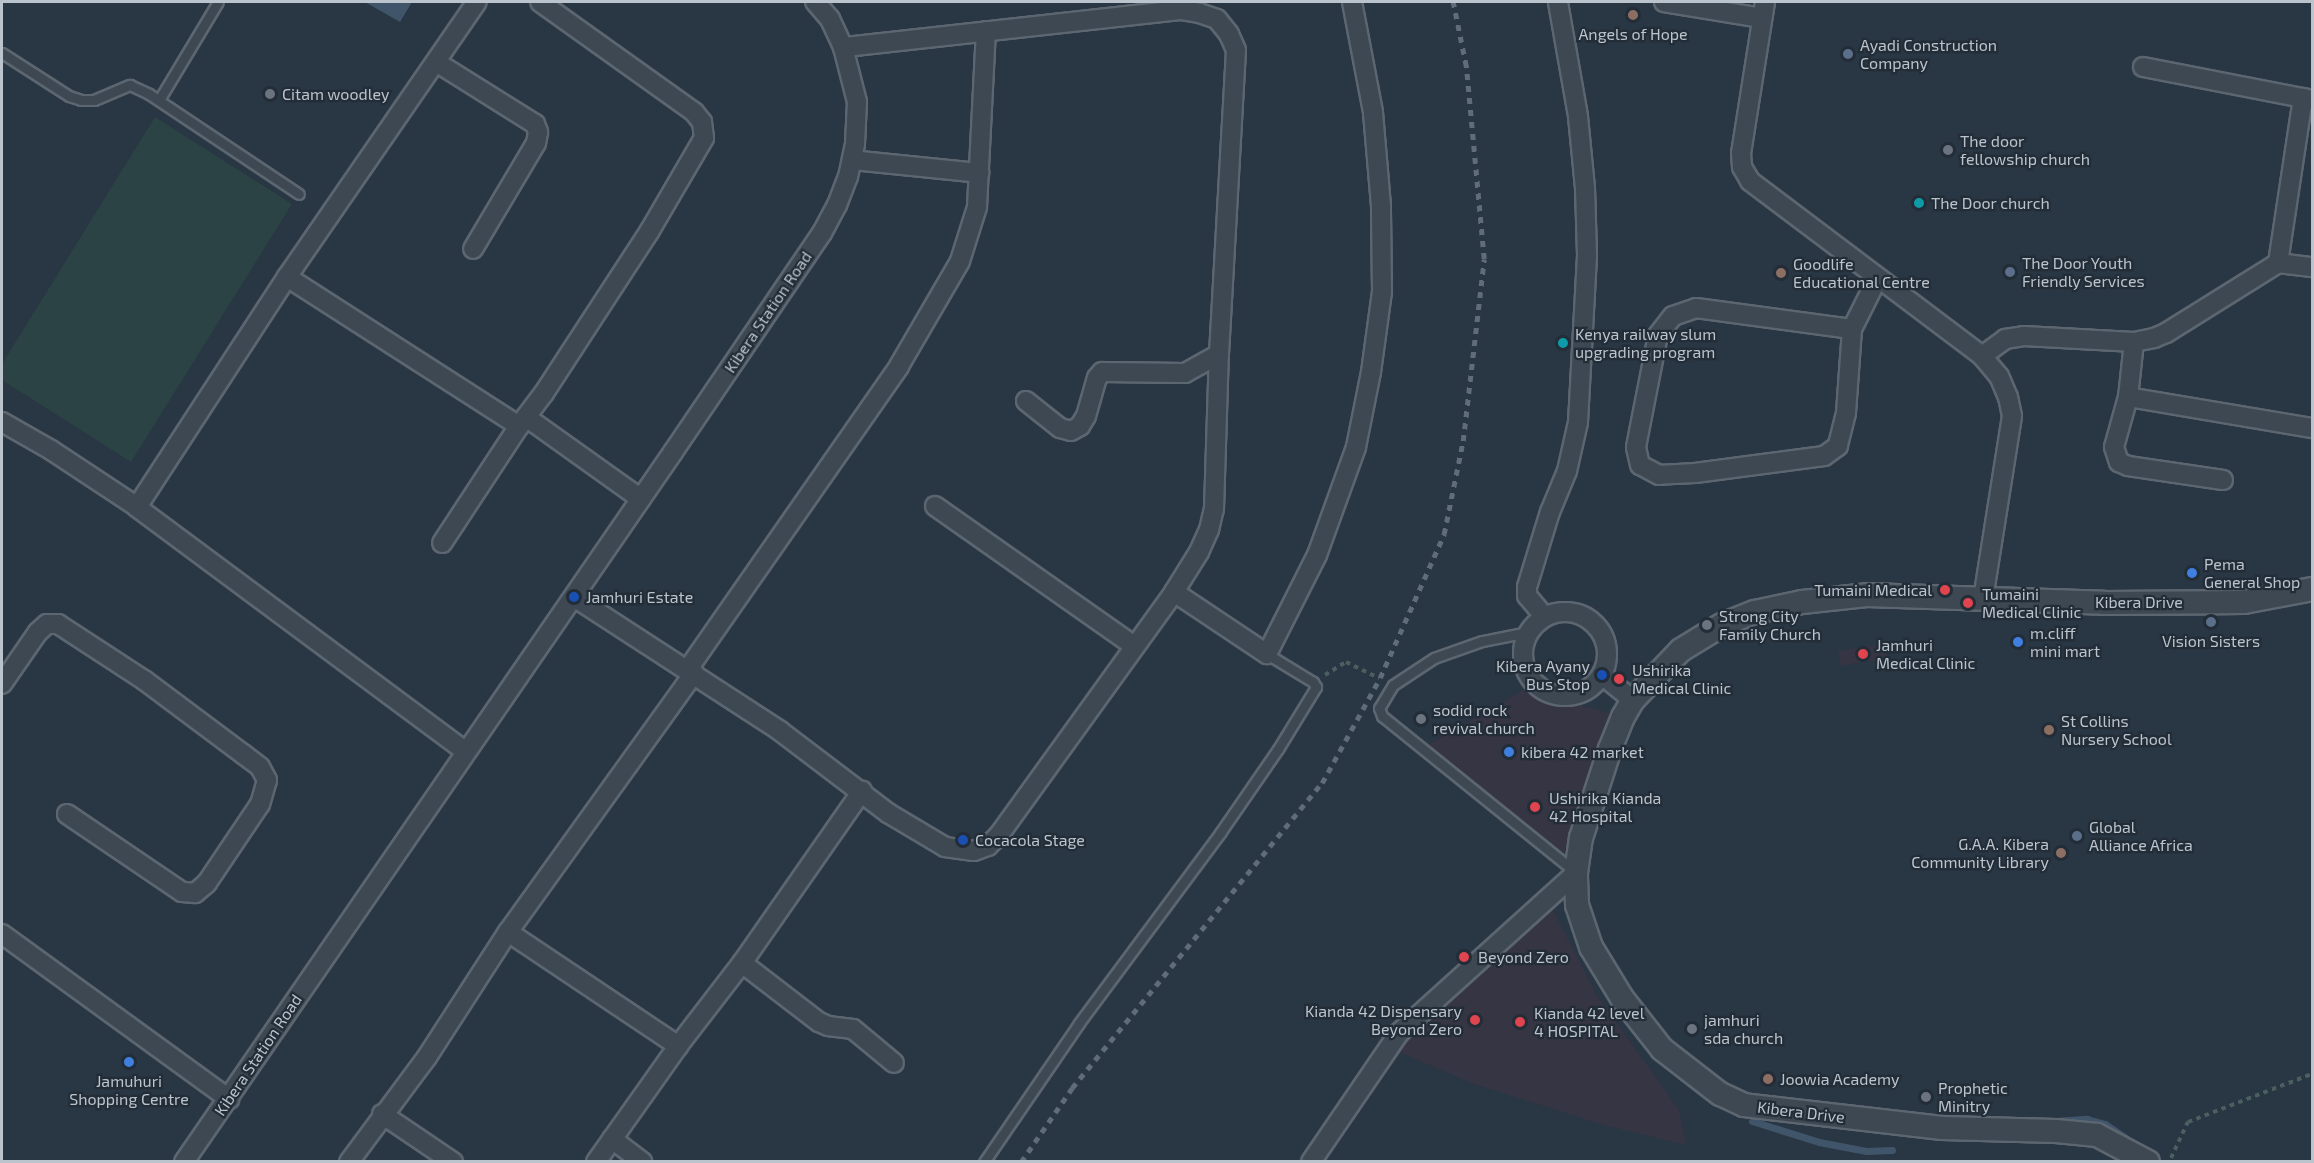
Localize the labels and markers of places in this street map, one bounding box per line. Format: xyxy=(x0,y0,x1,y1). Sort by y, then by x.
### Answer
marker: Angels of Hope xyxy=(1626,8,1640,22)
place label: Angels of Hope xyxy=(1578,24,1688,44)
place label: Ayadi Construction Company xyxy=(1860,35,1997,73)
marker: Ayadi Construction Company xyxy=(1841,47,1855,61)
place label: Citam woodley xyxy=(282,84,390,104)
marker: Citam woodley xyxy=(263,87,277,101)
place label: The door fellowship church xyxy=(1960,131,2090,169)
marker: The door fellowship church xyxy=(1941,143,1955,157)
place label: The Door church xyxy=(1931,193,2050,213)
marker: The Door church xyxy=(1912,196,1926,210)
place label: The Door Youth Friendly Services xyxy=(2022,253,2145,291)
place label: Goodlife Educational Centre xyxy=(1793,254,1930,292)
marker: The Door Youth Friendly Services xyxy=(2003,265,2017,279)
marker: Goodlife Educational Centre xyxy=(1774,266,1788,280)
place label: Kenya railway slum upgrading program xyxy=(1575,324,1717,362)
marker: Kenya railway slum upgrading program xyxy=(1556,336,1570,350)
place label: Pema General Shop xyxy=(2204,554,2301,592)
marker: Pema General Shop xyxy=(2185,566,2199,580)
place label: Tumaini Medical xyxy=(1814,580,1932,600)
marker: Tumaini Medical xyxy=(1936,581,1954,599)
place label: Tumaini Medical Clinic xyxy=(1982,584,2082,622)
place label: Jamhuri Estate xyxy=(586,587,693,607)
marker: Jamhuri Estate xyxy=(567,590,581,604)
marker: Tumaini Medical Clinic xyxy=(1959,594,1977,612)
place label: Strong City Family Church xyxy=(1719,606,1821,644)
marker: Vision Sisters xyxy=(2204,615,2218,629)
marker: Strong City Family Church xyxy=(1700,618,1714,632)
place label: m.cliff mini mart xyxy=(2030,623,2100,661)
place label: Vision Sisters xyxy=(2162,631,2260,651)
place label: Jamhuri Medical Clinic xyxy=(1876,635,1976,673)
marker: m.cliff mini mart xyxy=(2011,635,2025,649)
marker: Jamhuri Medical Clinic xyxy=(1854,645,1872,663)
place label: Kibera Ayany Bus Stop xyxy=(1496,656,1590,694)
place label: Ushirika Medical Clinic xyxy=(1632,660,1732,698)
marker: Kibera Ayany Bus Stop xyxy=(1595,668,1609,682)
marker: Ushirika Medical Clinic xyxy=(1610,670,1628,688)
place label: sodid rock revival church xyxy=(1433,700,1535,738)
place label: St Collins Nursery School xyxy=(2061,711,2172,749)
marker: sodid rock revival church xyxy=(1414,712,1428,726)
marker: St Collins Nursery School xyxy=(2042,723,2056,737)
place label: kibera 42 market xyxy=(1521,742,1644,762)
marker: kibera 42 market xyxy=(1502,745,1516,759)
place label: Ushirika Kianda 42 Hospital xyxy=(1549,788,1661,826)
marker: Ushirika Kianda 42 Hospital xyxy=(1526,798,1544,816)
place label: Global Alliance Africa xyxy=(2089,817,2193,855)
marker: Global Alliance Africa xyxy=(2070,829,2084,843)
place label: Cocacola Stage xyxy=(975,830,1085,850)
marker: Cocacola Stage xyxy=(956,833,970,847)
place label: G.A.A. Kibera Community Library xyxy=(1911,834,2049,872)
marker: G.A.A. Kibera Community Library xyxy=(2054,846,2068,860)
place label: Beyond Zero xyxy=(1478,947,1569,967)
marker: Beyond Zero xyxy=(1455,948,1473,966)
place label: Kianda 42 Dispensary Beyond Zero xyxy=(1305,1001,1462,1039)
place label: Kianda 42 level 4 HOSPITAL xyxy=(1534,1003,1644,1041)
place label: jamhuri sda church xyxy=(1704,1010,1783,1048)
marker: Kianda 42 Dispensary Beyond Zero xyxy=(1466,1011,1484,1029)
marker: Kianda 42 level 4 HOSPITAL xyxy=(1511,1013,1529,1031)
marker: jamhuri sda church xyxy=(1685,1022,1699,1036)
marker: Jamuhuri Shopping Centre xyxy=(122,1055,136,1069)
place label: Joowia Academy xyxy=(1780,1069,1900,1089)
place label: Jamuhuri Shopping Centre xyxy=(69,1071,189,1109)
marker: Joowia Academy xyxy=(1761,1072,1775,1086)
place label: Prophetic Minitry xyxy=(1938,1078,2008,1116)
marker: Prophetic Minitry xyxy=(1919,1090,1933,1104)

